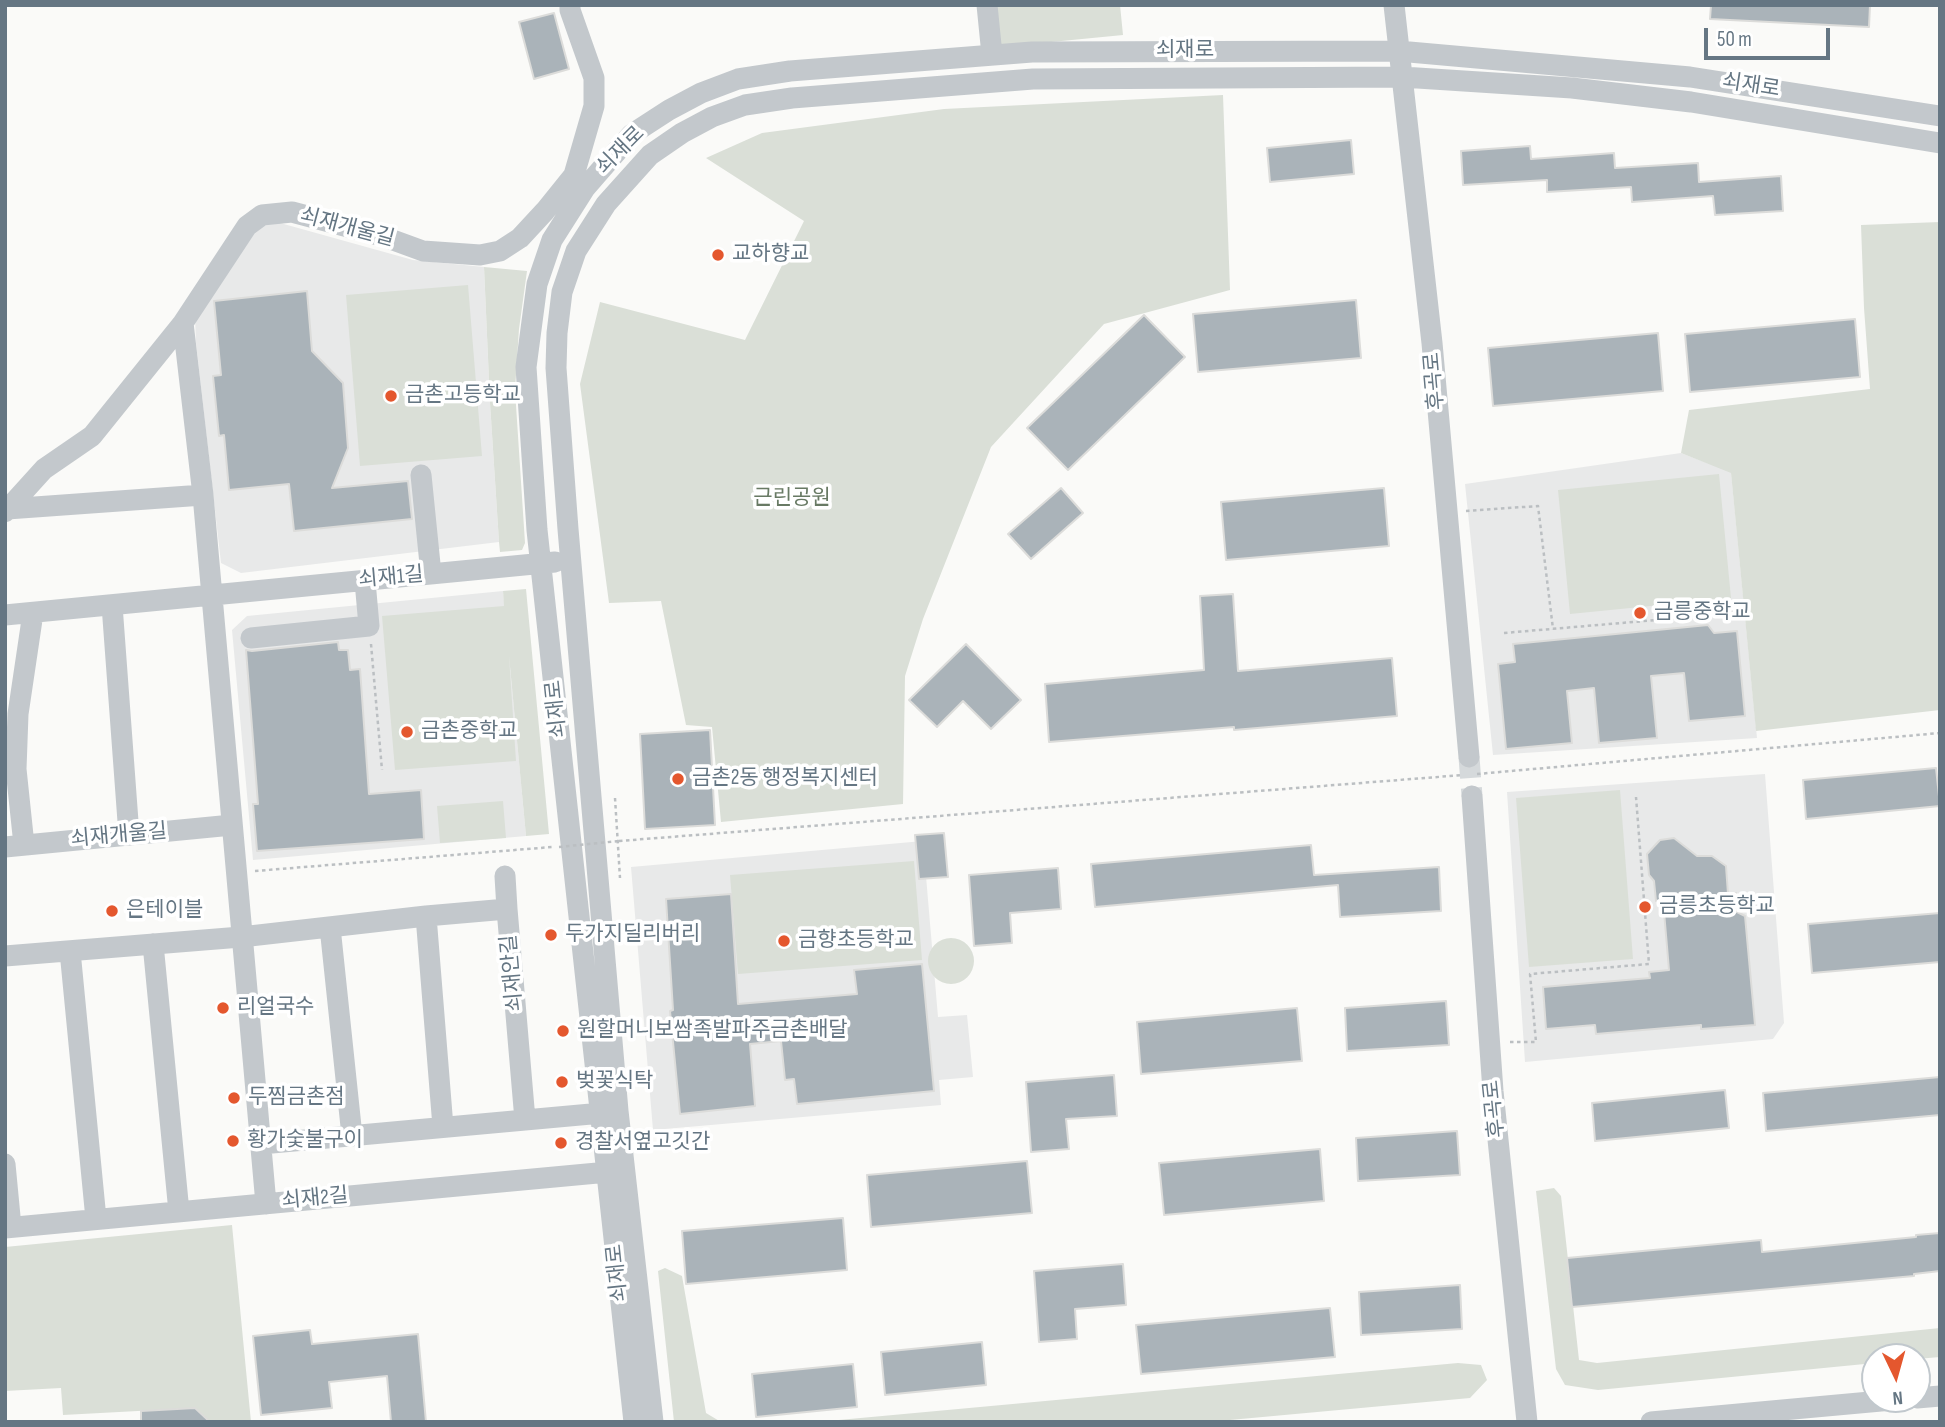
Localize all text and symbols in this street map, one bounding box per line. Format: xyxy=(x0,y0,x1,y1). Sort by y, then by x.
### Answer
scale bar xyxy=(1707,14,1833,58)
text: 50 m xyxy=(1717,27,1752,52)
street label: 쇠재로 xyxy=(1156,38,1214,64)
street label: 쇠재로 xyxy=(1720,69,1782,103)
street label: 쇠재로 xyxy=(592,122,650,180)
street label: 쇠재개울길 xyxy=(297,203,397,253)
place label: 교하향교 xyxy=(732,242,809,268)
marker: 교하향교 xyxy=(710,247,726,263)
street label: 후곡로 xyxy=(1420,351,1450,411)
place label: 금촌고등학교 xyxy=(405,383,521,409)
marker: 금촌고등학교 xyxy=(383,388,399,404)
park label: 근린공원 xyxy=(753,486,831,512)
street label: 쇠재1길 xyxy=(357,563,425,593)
place label: 금릉중학교 xyxy=(1654,600,1751,626)
marker: 금릉중학교 xyxy=(1632,605,1648,621)
street label: 쇠재로 xyxy=(541,679,573,739)
place label: 금촌중학교 xyxy=(421,719,518,745)
marker: 금촌중학교 xyxy=(399,724,415,740)
place label: 금촌2동 행정복지센터 xyxy=(692,766,878,792)
marker: 금촌2동 행정복지센터 xyxy=(670,771,686,787)
street label: 쇠재개울길 xyxy=(70,819,168,853)
place label: 금릉초등학교 xyxy=(1659,894,1775,920)
place label: 은테이블 xyxy=(126,898,203,924)
marker: 금릉초등학교 xyxy=(1637,899,1653,915)
marker: 은테이블 xyxy=(104,903,120,919)
place label: 두가지딜리버리 xyxy=(565,922,700,948)
marker: 두가지딜리버리 xyxy=(543,927,559,943)
place label: 금향초등학교 xyxy=(798,928,914,954)
street label: 쇠재안길 xyxy=(497,933,529,1013)
marker: 금향초등학교 xyxy=(776,933,792,949)
place label: 리얼국수 xyxy=(237,995,314,1021)
marker: 리얼국수 xyxy=(215,1000,231,1016)
place label: 원할머니보쌈족발파주금촌배달 xyxy=(577,1018,847,1044)
marker: 원할머니보쌈족발파주금촌배달 xyxy=(555,1023,571,1039)
place label: 벚꽃식탁 xyxy=(576,1069,653,1095)
marker: 벚꽃식탁 xyxy=(554,1074,570,1090)
street label: 후곡로 xyxy=(1479,1079,1511,1139)
place label: 두찜금촌점 xyxy=(248,1085,345,1111)
marker: 두찜금촌점 xyxy=(226,1090,242,1106)
place label: 황가숯불구이 xyxy=(247,1128,363,1154)
place label: 경찰서옆고깃간 xyxy=(575,1130,710,1156)
marker: 황가숯불구이 xyxy=(225,1133,241,1149)
marker: 경찰서옆고깃간 xyxy=(553,1135,569,1151)
street label: 쇠재2길 xyxy=(281,1184,349,1214)
street label: 쇠재로 xyxy=(602,1243,634,1303)
north arrow xyxy=(1861,1343,1931,1413)
text: N xyxy=(1892,1386,1904,1409)

